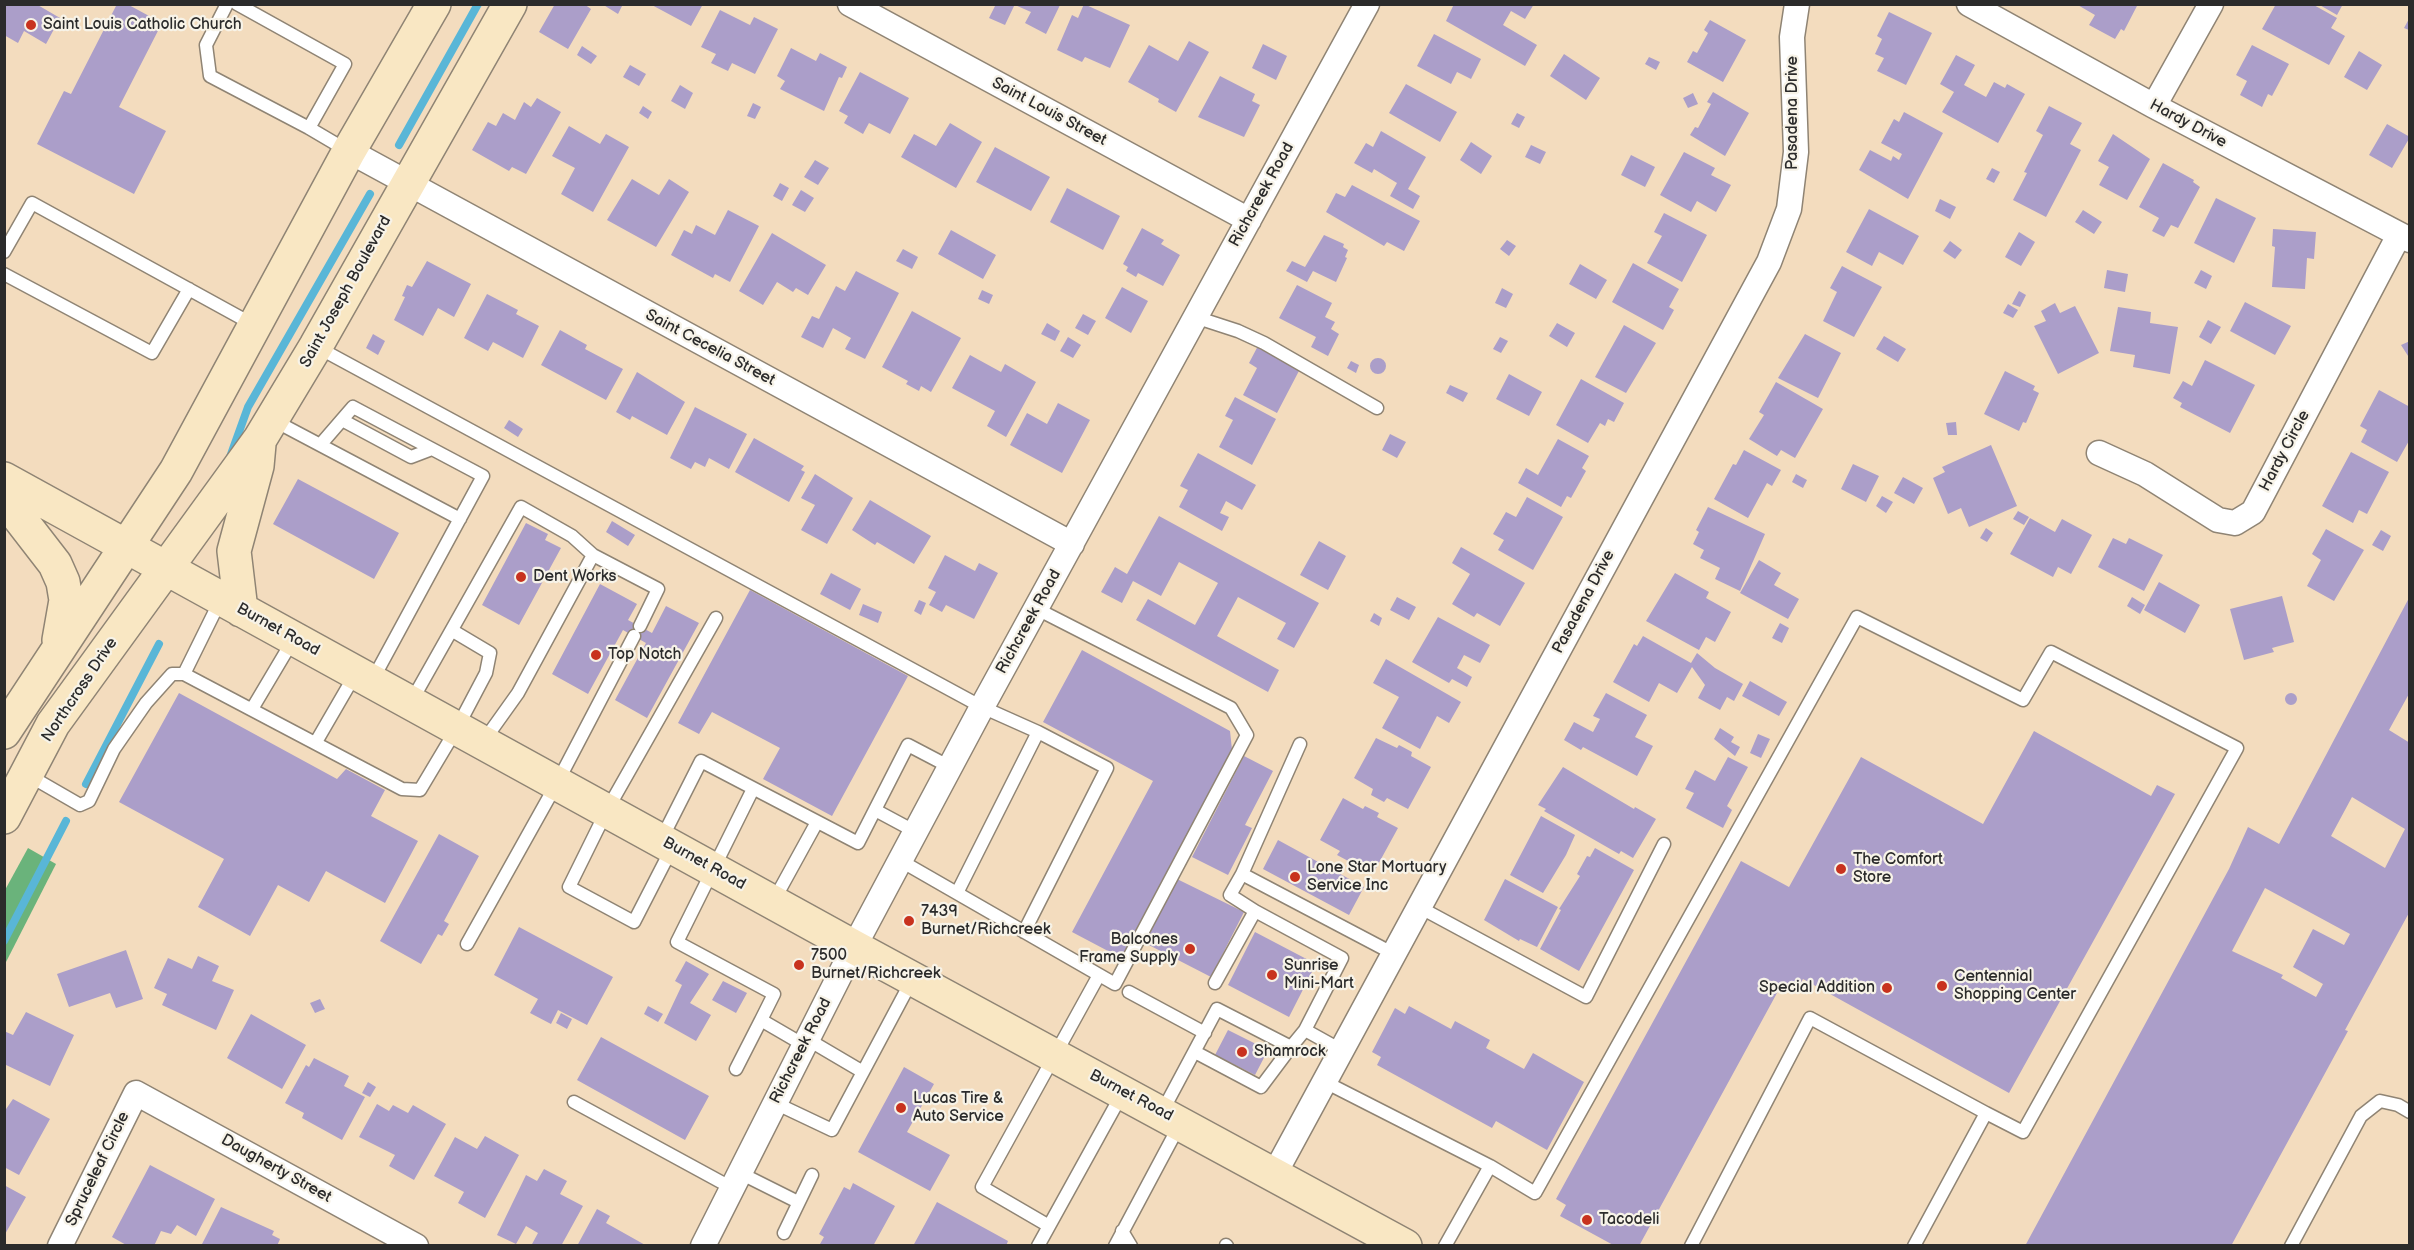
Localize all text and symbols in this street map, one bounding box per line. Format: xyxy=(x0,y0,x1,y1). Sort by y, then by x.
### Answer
place label: Saint Louis Catholic Church xyxy=(43,15,242,35)
marker: Saint Louis Catholic Church xyxy=(24,18,38,32)
street label: Pasadena Drive xyxy=(1783,56,1803,170)
street label: Saint Louis Street xyxy=(988,74,1110,150)
street label: Hardy Drive xyxy=(2146,96,2230,152)
street label: Richcreek Road xyxy=(1225,139,1299,251)
street label: Saint Joseph Boulevard xyxy=(296,213,396,371)
street label: Saint Cecelia Street xyxy=(642,306,778,390)
street label: Hardy Circle xyxy=(2256,407,2314,495)
street label: Pasadena Drive xyxy=(1549,547,1619,657)
street label: Richcreek Road xyxy=(992,566,1066,678)
place label: Dent Works xyxy=(533,567,616,587)
marker: Dent Works xyxy=(514,570,528,584)
street label: Burnet Road xyxy=(233,599,323,661)
street label: Northcross Drive xyxy=(38,634,122,746)
place label: Top Notch xyxy=(608,645,681,665)
marker: Top Notch xyxy=(589,648,603,662)
street label: Burnet Road xyxy=(659,833,749,895)
place label: The Comfort Store xyxy=(1853,850,1943,888)
place label: Lone Star Mortuary Service Inc xyxy=(1307,858,1446,896)
marker: The Comfort Store xyxy=(1834,862,1848,876)
marker: Lone Star Mortuary Service Inc xyxy=(1288,870,1302,884)
place label: 7439 Burnet/Richcreek xyxy=(921,902,1051,940)
marker: 7439 Burnet/Richcreek xyxy=(902,914,916,928)
place label: Balcones Frame Supply xyxy=(1079,930,1178,968)
marker: Balcones Frame Supply xyxy=(1183,942,1197,956)
place label: 7500 Burnet/Richcreek xyxy=(811,946,941,984)
place label: Sunrise Mini-Mart xyxy=(1284,956,1354,994)
marker: 7500 Burnet/Richcreek xyxy=(792,958,806,972)
place label: Centennial Shopping Center xyxy=(1954,967,2076,1005)
marker: Sunrise Mini-Mart xyxy=(1265,968,1279,982)
place label: Special Addition xyxy=(1759,978,1875,998)
marker: Centennial Shopping Center xyxy=(1935,979,1949,993)
marker: Special Addition xyxy=(1880,981,1894,995)
street label: Richcreek Road xyxy=(766,995,836,1107)
place label: Shamrock xyxy=(1254,1042,1326,1062)
marker: Shamrock xyxy=(1235,1045,1249,1059)
street label: Burnet Road xyxy=(1086,1066,1176,1126)
place label: Lucas Tire & Auto Service xyxy=(913,1089,1004,1127)
marker: Lucas Tire & Auto Service xyxy=(894,1101,908,1115)
street label: Spruceleaf Circle xyxy=(62,1109,134,1229)
street label: Daugherty Street xyxy=(217,1131,335,1207)
place label: Tacodeli xyxy=(1599,1210,1660,1230)
marker: Tacodeli xyxy=(1580,1213,1594,1227)

